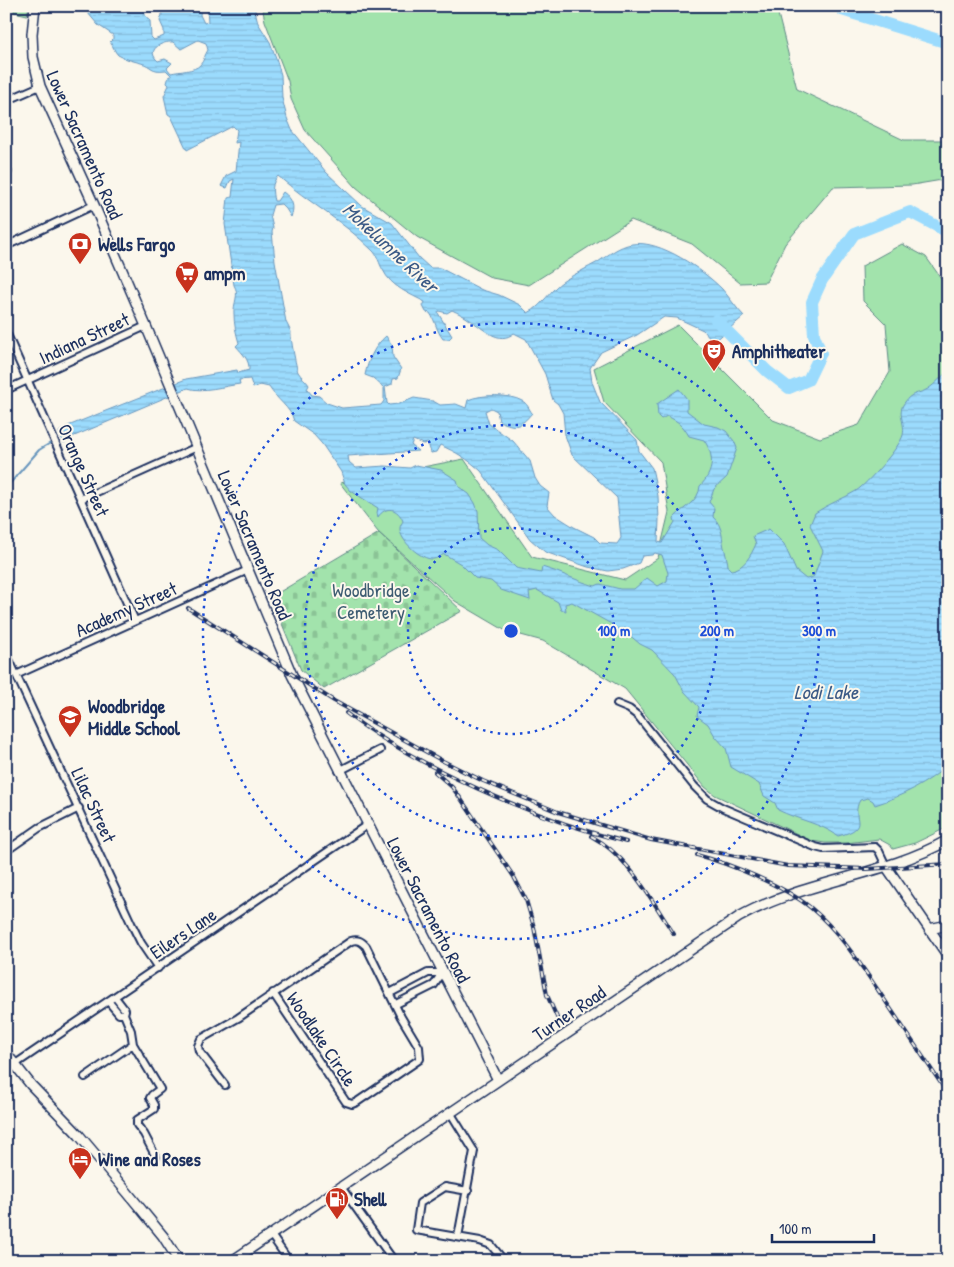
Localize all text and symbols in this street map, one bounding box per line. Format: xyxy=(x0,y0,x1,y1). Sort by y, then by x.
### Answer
street label: Lower Sacramento Road xyxy=(41,67,130,224)
water label: Mokelumne River xyxy=(337,196,446,300)
bank icon: Wells Fargo xyxy=(67,231,93,265)
place label: Wells Fargo xyxy=(98,231,175,258)
supermarket icon: ampm xyxy=(174,260,200,294)
place label: ampm xyxy=(204,260,246,287)
street label: Indiana Street xyxy=(35,306,134,370)
theatre icon: Amphitheater xyxy=(701,338,727,372)
place label: Amphitheater xyxy=(732,338,826,365)
street label: Orange Street xyxy=(52,420,116,521)
street label: Lower Sacramento Road xyxy=(212,466,298,624)
street label: Academy Street xyxy=(71,575,181,643)
park label: Woodbridge Cemetery xyxy=(332,577,410,625)
text: 100 m xyxy=(598,620,630,641)
text: 200 m xyxy=(700,620,734,641)
text: 300 m xyxy=(802,620,836,641)
centre of rings xyxy=(502,622,520,640)
water label: Lodi Lake xyxy=(794,678,859,705)
place label: Woodbridge Middle School xyxy=(88,693,181,741)
school or university icon: Woodbridge Middle School xyxy=(57,704,83,738)
street label: Lilac Street xyxy=(65,763,123,847)
street label: Lower Sacramento Road xyxy=(381,833,477,988)
street label: Eilers Lane xyxy=(145,901,222,965)
street label: Turner Road xyxy=(527,979,611,1047)
street label: Woodlake Circle xyxy=(281,987,363,1092)
hotel icon: Wine and Roses xyxy=(67,1146,93,1180)
place label: Wine and Roses xyxy=(98,1146,201,1172)
fuel station icon: Shell xyxy=(324,1186,350,1220)
place label: Shell xyxy=(354,1186,387,1212)
scale bar xyxy=(772,1212,874,1244)
text: 100 m xyxy=(779,1218,812,1239)

